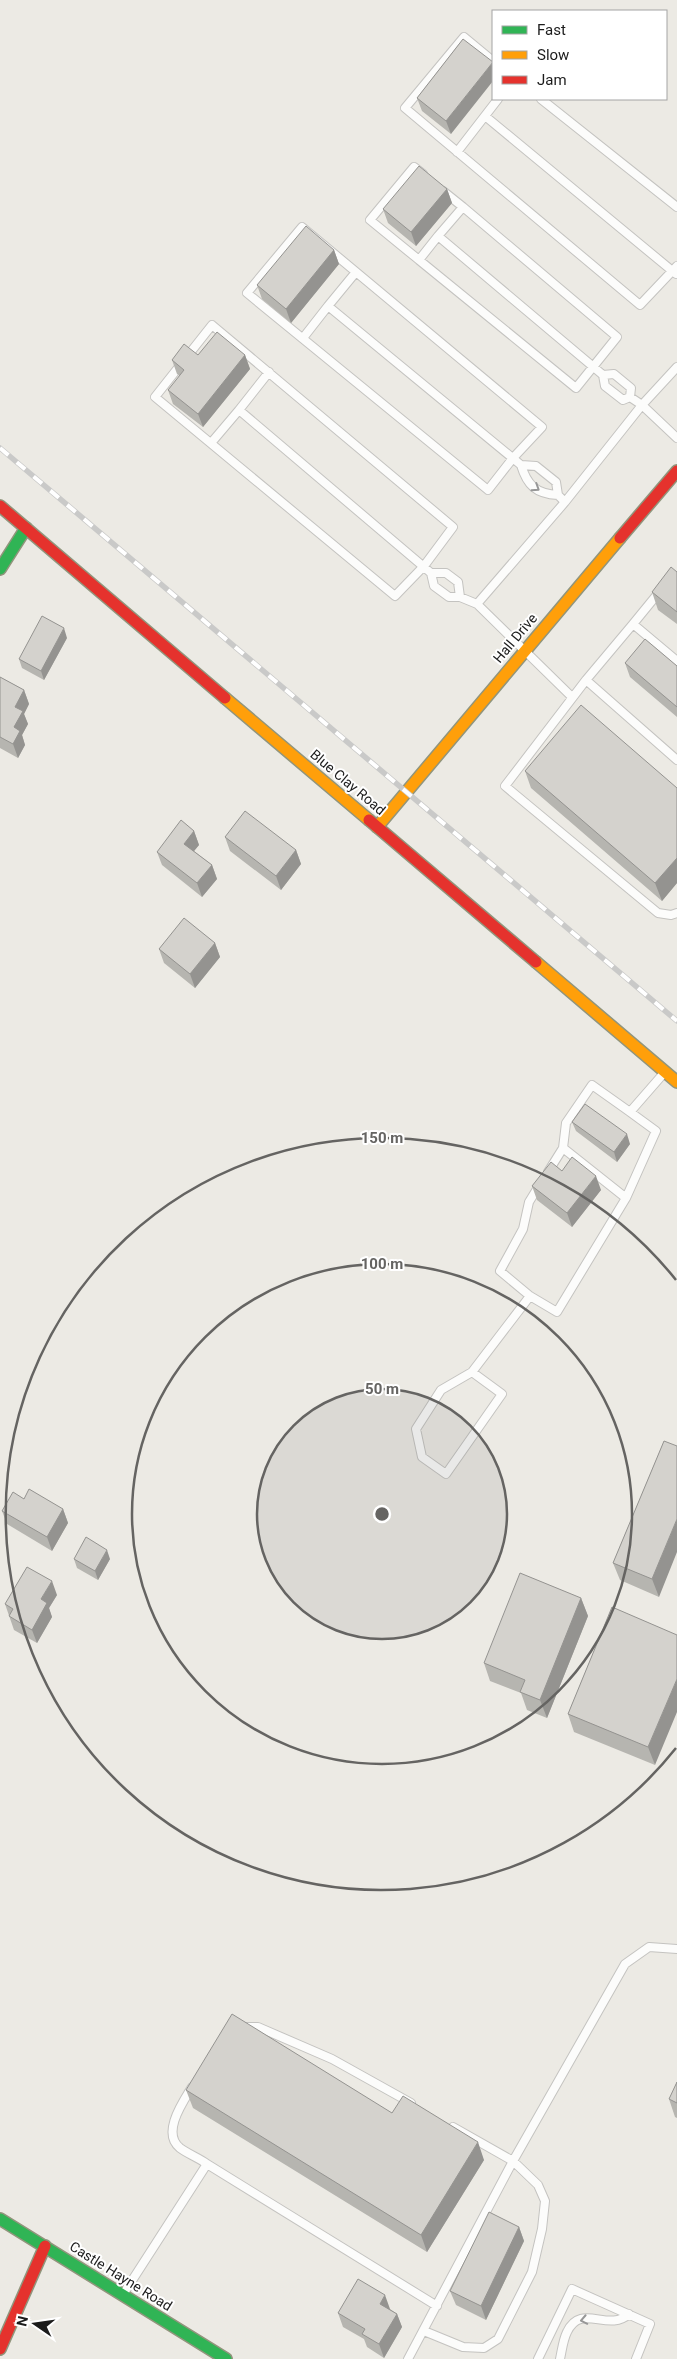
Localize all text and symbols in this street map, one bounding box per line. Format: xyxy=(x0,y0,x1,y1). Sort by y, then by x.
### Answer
legend xyxy=(492,10,667,100)
text: Fast xyxy=(537,21,566,39)
text: Slow xyxy=(537,46,569,64)
text: Jam xyxy=(537,71,567,89)
one-way arrow xyxy=(531,482,540,491)
street label: Hall Drive xyxy=(490,610,540,666)
street label: Blue Clay Road xyxy=(307,746,389,818)
text: 150 m xyxy=(361,1129,403,1147)
text: 100 m xyxy=(361,1255,403,1273)
text: 50 m xyxy=(365,1380,399,1398)
centre of rings xyxy=(373,1505,391,1523)
street label: Castle Hayne Road xyxy=(67,2238,175,2314)
north arrow xyxy=(10,2299,60,2349)
text: N xyxy=(13,2314,31,2328)
one-way arrow xyxy=(580,2314,588,2325)

